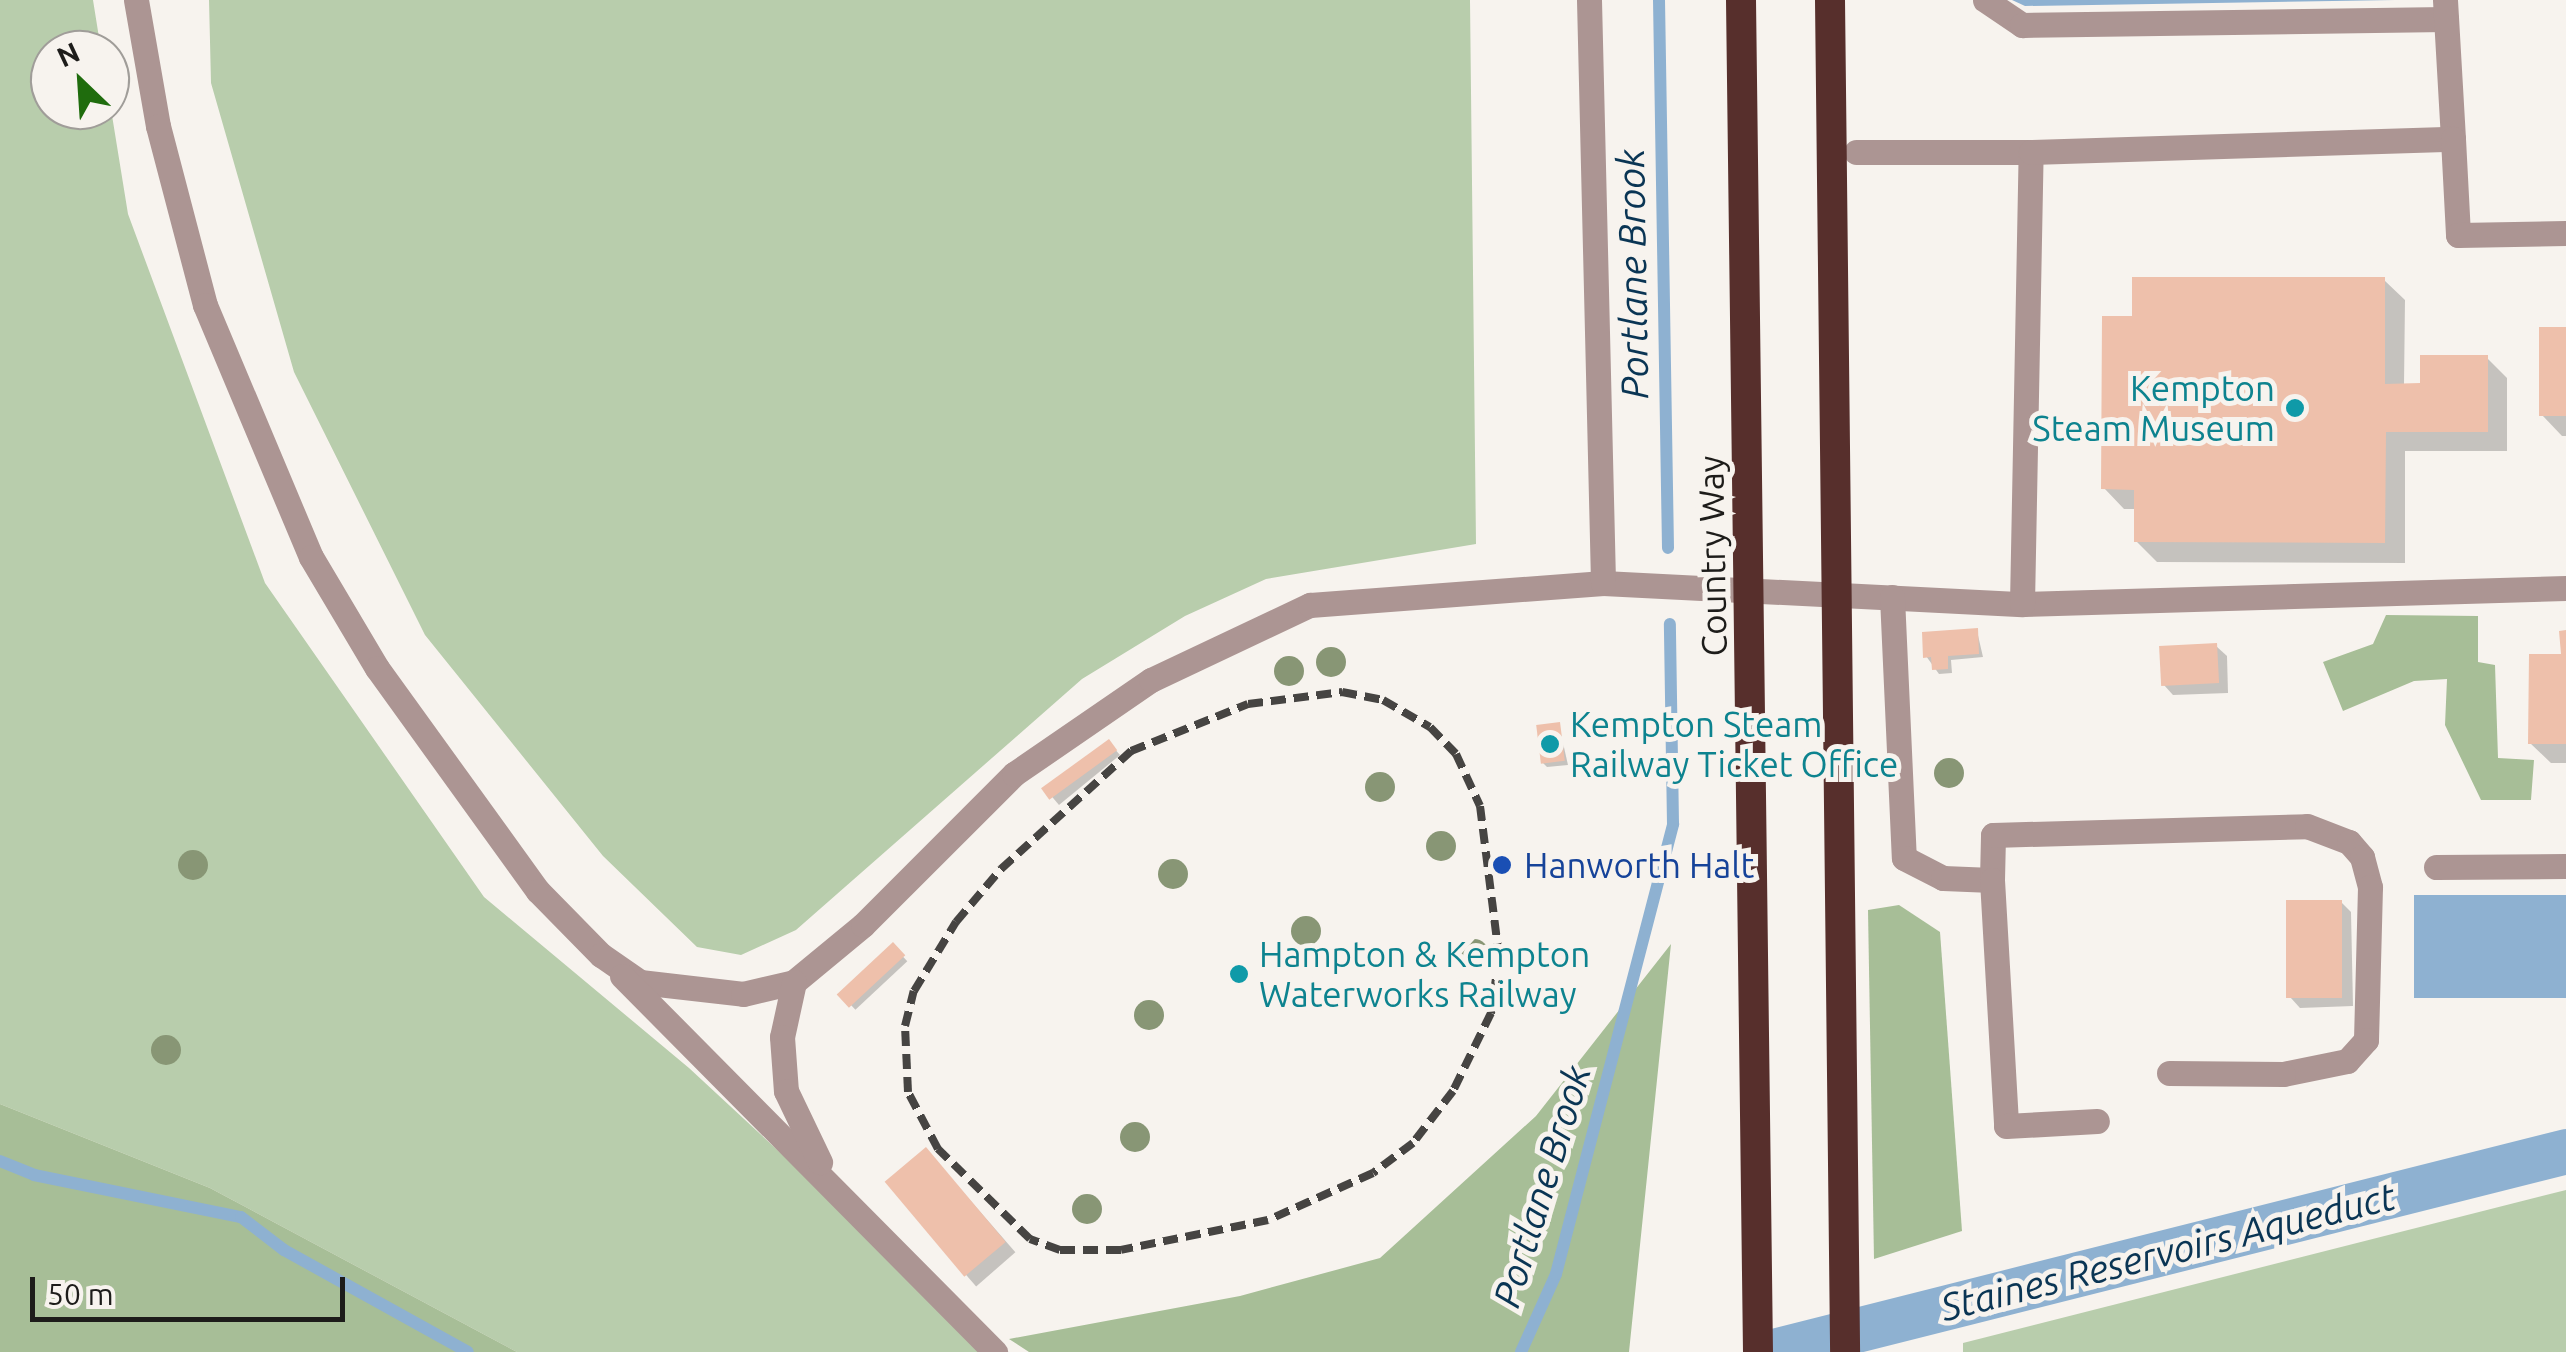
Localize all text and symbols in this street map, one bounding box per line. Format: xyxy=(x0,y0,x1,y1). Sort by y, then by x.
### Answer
north arrow xyxy=(30,30,130,130)
text: N xyxy=(52,36,84,73)
water label: Portlane Brook xyxy=(1608,148,1658,400)
place label: Kempton Steam Museum xyxy=(2032,367,2275,449)
marker: Kempton Steam Museum xyxy=(2284,397,2306,419)
street label: Country Way xyxy=(1689,455,1735,657)
place label: Kempton Steam Railway Ticket Office xyxy=(1570,703,1898,785)
marker: Kempton Steam Railway Ticket Office xyxy=(1539,733,1561,755)
place label: Hanworth Halt xyxy=(1524,844,1754,886)
marker: Hanworth Halt xyxy=(1489,852,1515,878)
place label: Hampton & Kempton Waterworks Railway xyxy=(1259,933,1590,1015)
marker: Hampton & Kempton Waterworks Railway xyxy=(1228,963,1250,985)
water label: Portlane Brook xyxy=(1484,1060,1600,1312)
water label: Staines Reservoirs Aqueduct xyxy=(1936,1173,2400,1331)
scale bar xyxy=(35,1257,350,1319)
text: 50 m xyxy=(47,1277,114,1311)

